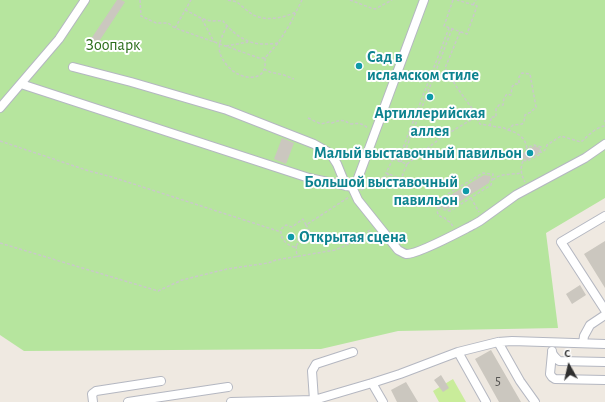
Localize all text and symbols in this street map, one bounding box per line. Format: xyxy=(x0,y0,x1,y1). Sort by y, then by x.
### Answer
park label: Зоопарк xyxy=(86,35,140,55)
place label: Сад в исламском стиле xyxy=(367,47,479,85)
marker: Сад в исламском стиле xyxy=(354,61,364,71)
marker: Артиллерийская аллея xyxy=(425,92,435,102)
place label: Артиллерийская аллея xyxy=(374,103,486,141)
place label: Малый выставочный павильон xyxy=(314,143,522,163)
marker: Малый выставочный павильон xyxy=(525,148,535,158)
place label: Большой выставочный павильон xyxy=(304,172,458,210)
marker: Большой выставочный павильон xyxy=(461,186,471,196)
place label: Открытая сцена xyxy=(299,227,406,247)
marker: Открытая сцена xyxy=(286,232,296,242)
north arrow xyxy=(549,346,589,386)
text: С xyxy=(563,348,571,359)
house number: 5 xyxy=(495,373,501,389)

